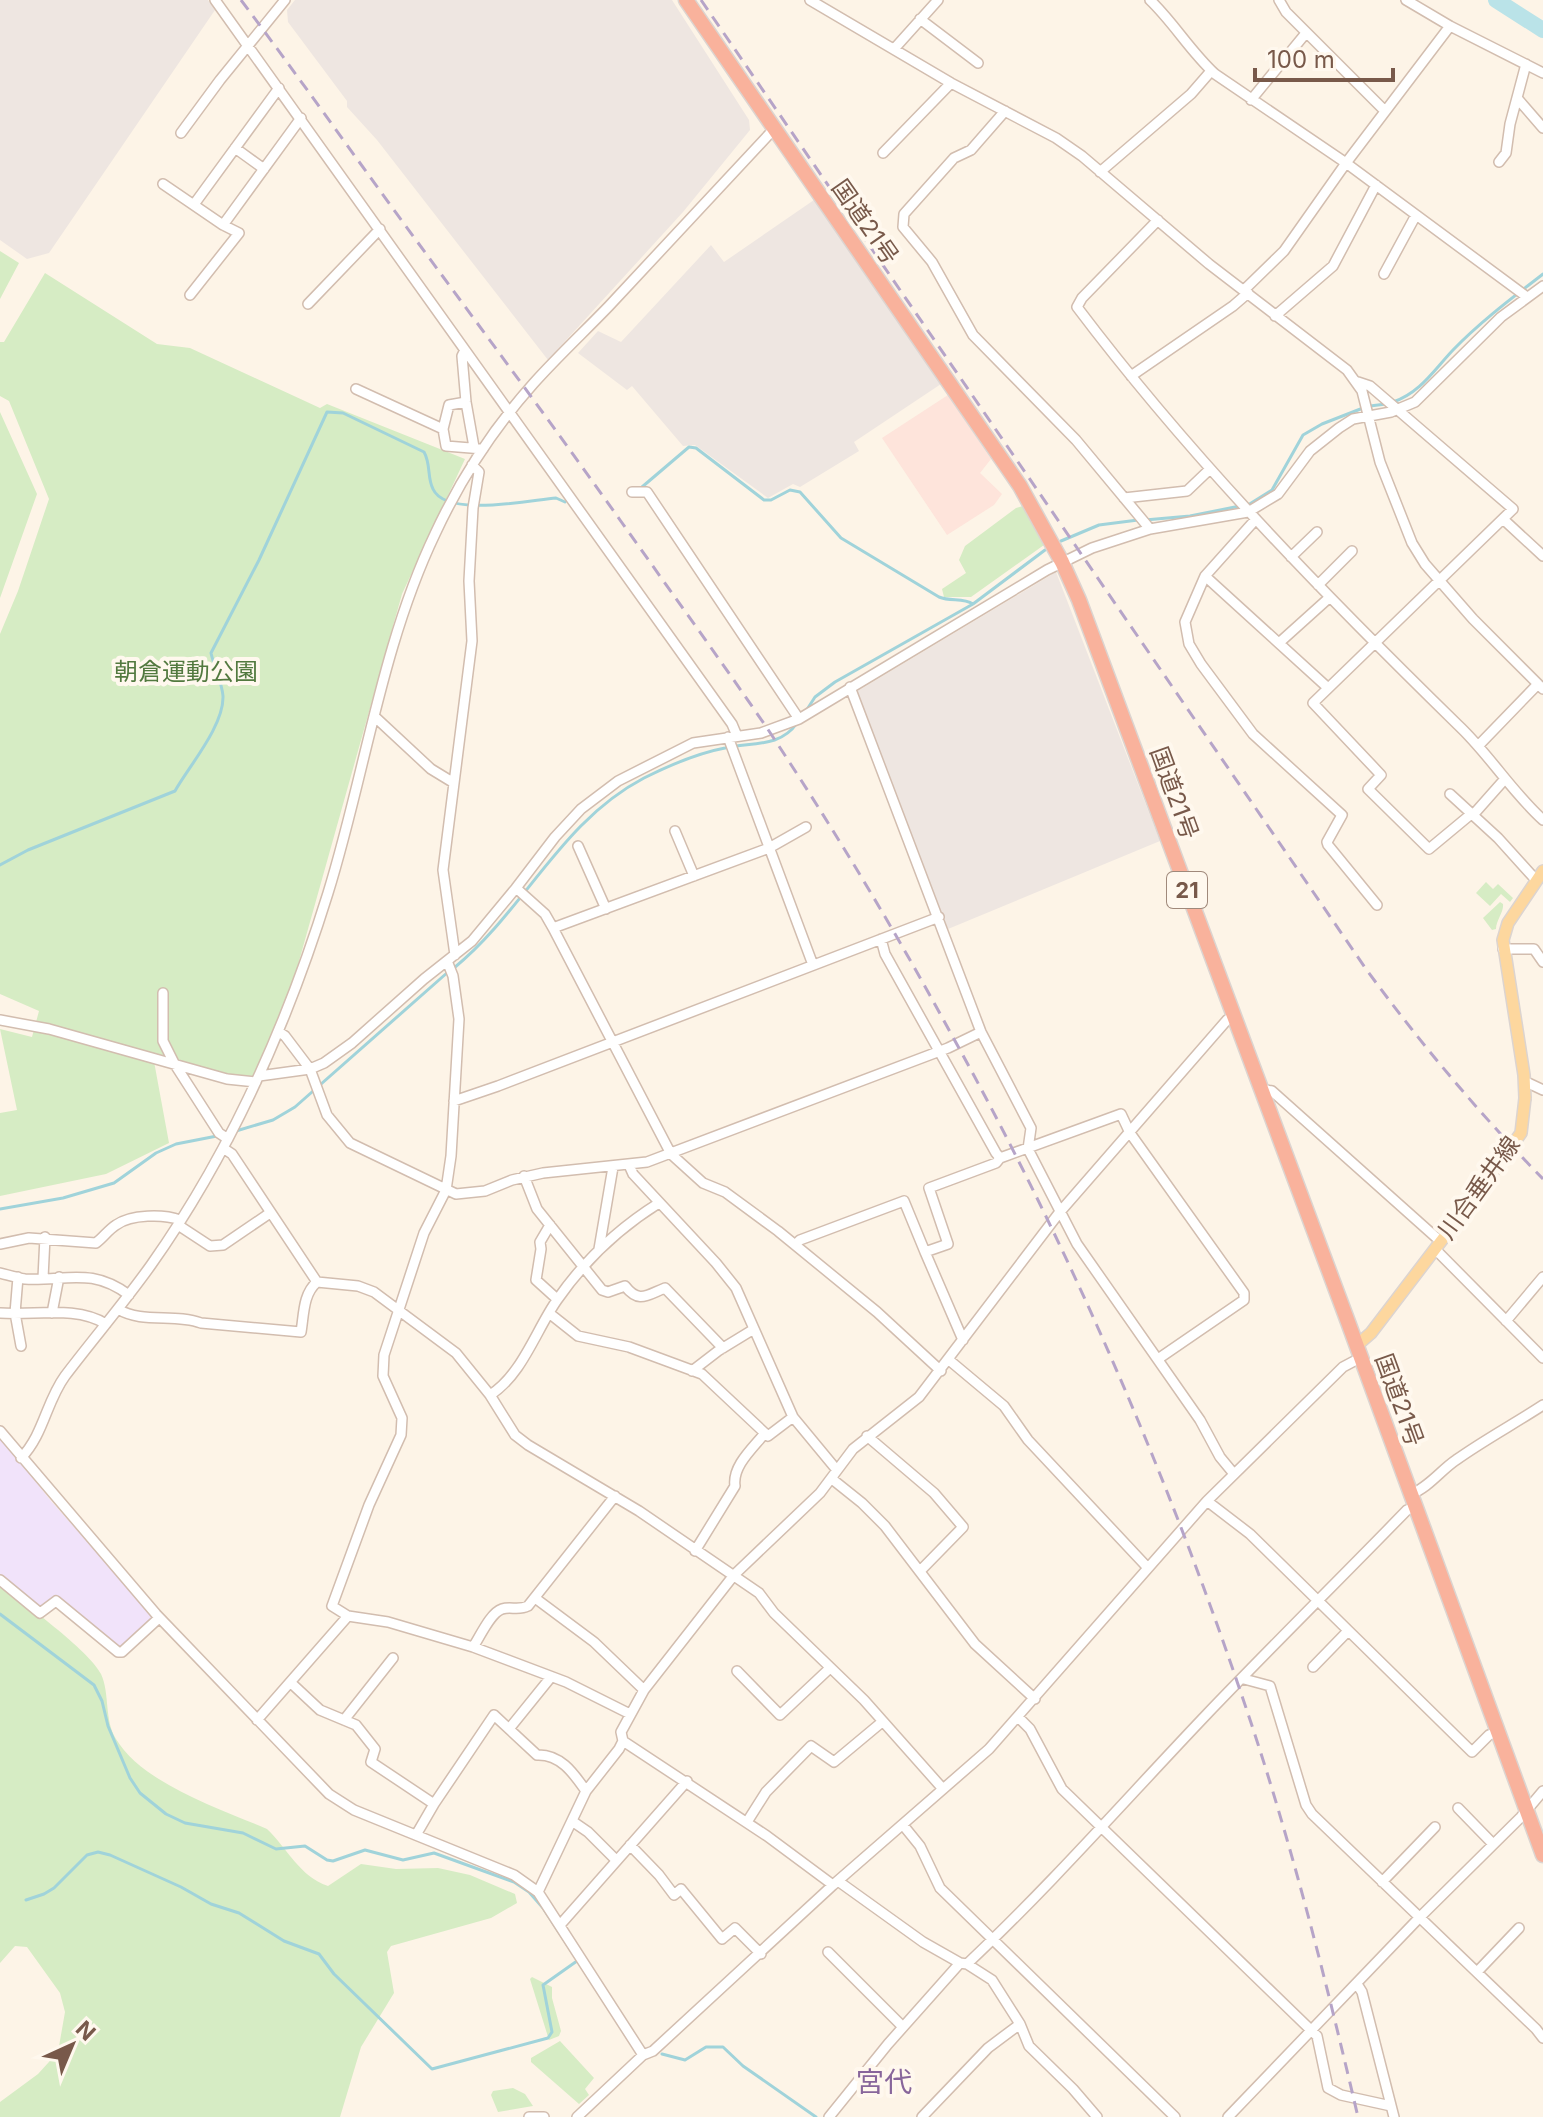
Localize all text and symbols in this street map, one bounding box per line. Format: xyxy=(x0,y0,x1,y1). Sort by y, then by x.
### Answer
scale bar xyxy=(1255,32,1393,82)
text: 100 m xyxy=(1267,45,1335,74)
street label: 国道21号 xyxy=(826,174,905,270)
park label: 朝倉運動公園 xyxy=(114,657,258,686)
street label: 国道21号 xyxy=(1144,743,1205,843)
road number: 21 xyxy=(1167,872,1207,908)
street label: 川合垂井線 xyxy=(1432,1131,1526,1245)
street label: 国道21号 xyxy=(1369,1350,1430,1450)
north arrow xyxy=(32,2005,112,2085)
text: N xyxy=(71,2015,101,2046)
district label: 宮代 xyxy=(856,2065,912,2099)

